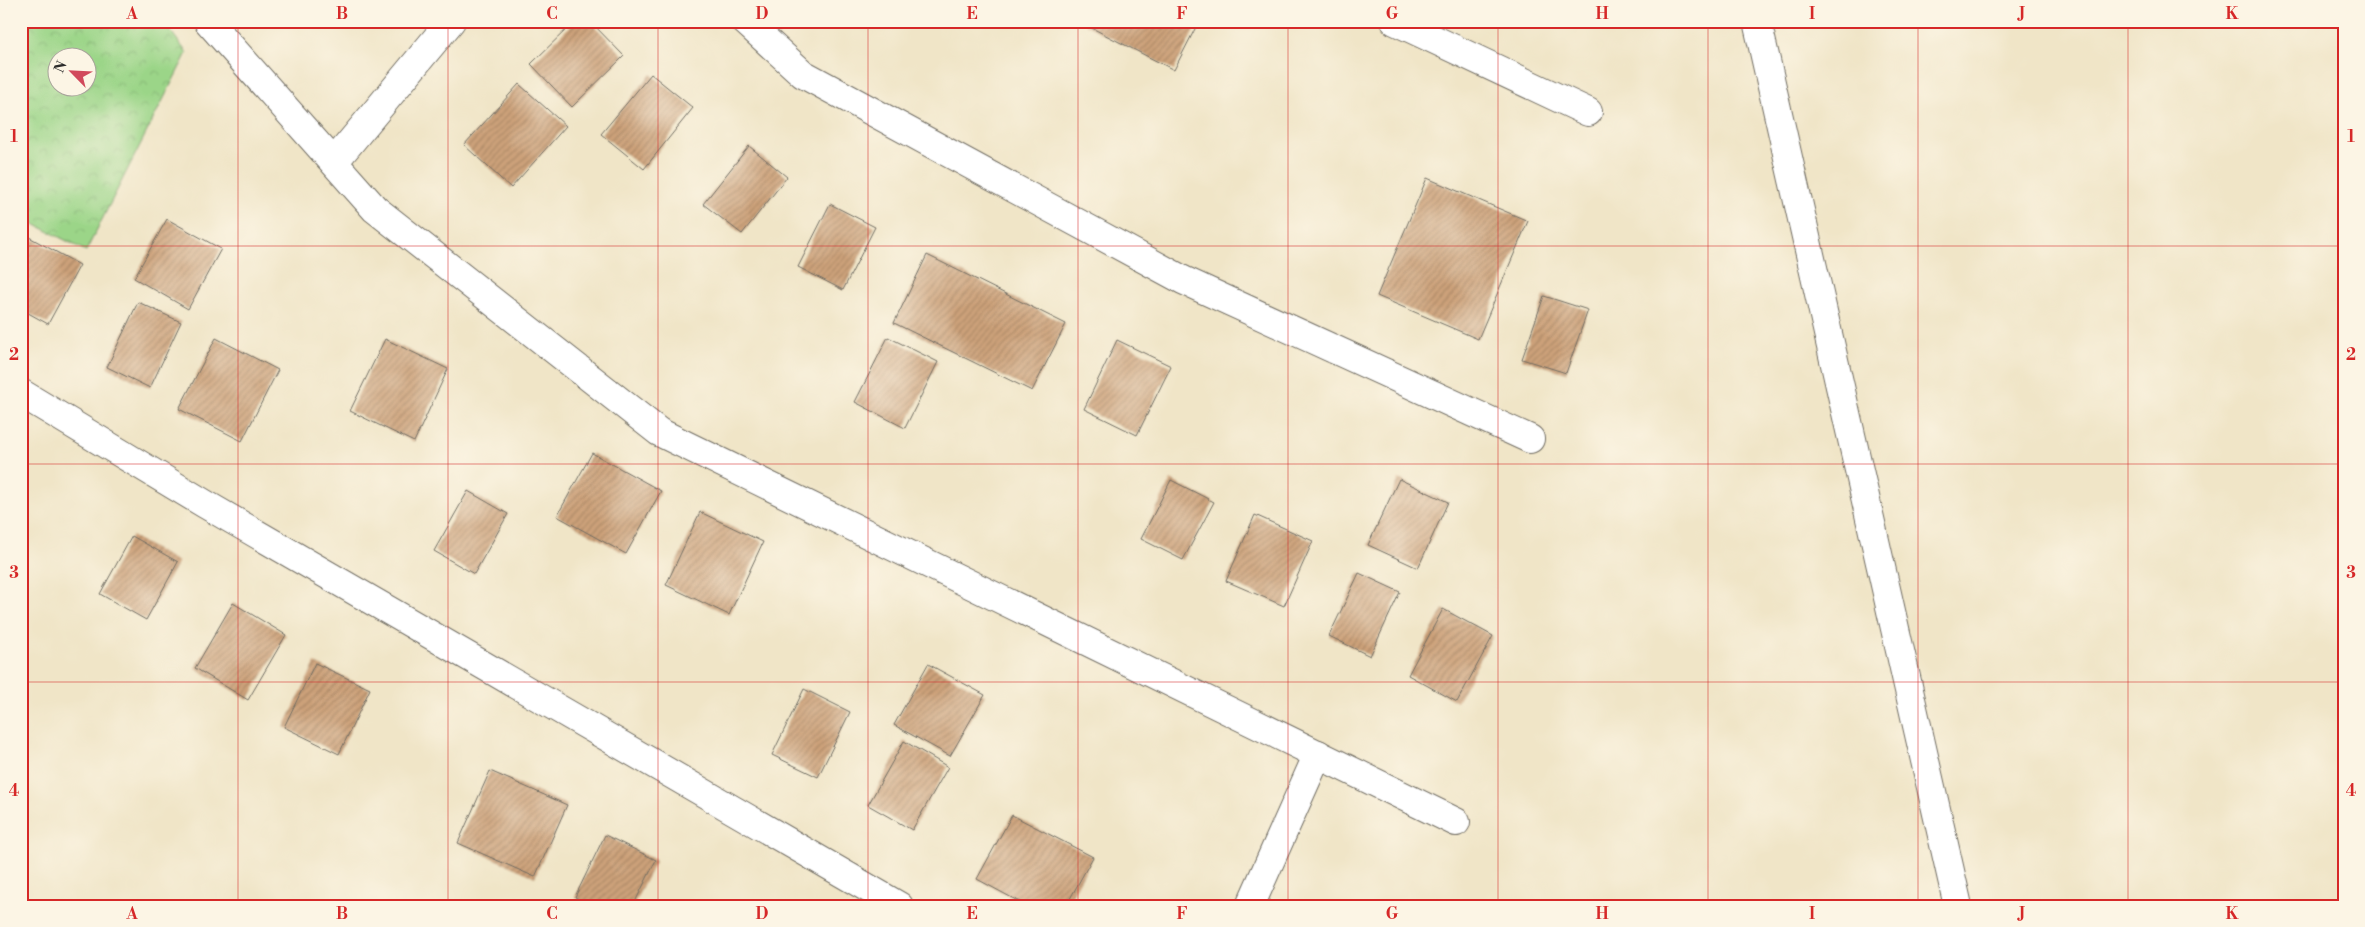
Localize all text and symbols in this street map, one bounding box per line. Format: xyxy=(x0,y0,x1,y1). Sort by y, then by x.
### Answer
text: A xyxy=(125,4,138,24)
text: B xyxy=(336,4,348,24)
text: C xyxy=(546,4,558,24)
text: D xyxy=(756,4,769,24)
text: E xyxy=(966,4,978,24)
text: F xyxy=(1176,4,1188,24)
text: G xyxy=(1386,4,1399,24)
text: H xyxy=(1595,4,1609,24)
text: I xyxy=(1809,4,1815,24)
text: J xyxy=(2017,4,2025,24)
text: K xyxy=(2226,4,2240,24)
north arrow xyxy=(48,48,98,98)
text: N xyxy=(51,58,72,76)
text: 1 xyxy=(10,127,18,147)
text: 1 xyxy=(2347,127,2355,147)
text: 2 xyxy=(9,345,19,365)
text: 2 xyxy=(2346,345,2356,365)
text: 3 xyxy=(9,563,19,583)
text: 3 xyxy=(2346,563,2356,583)
text: 4 xyxy=(9,781,20,801)
text: 4 xyxy=(2346,781,2357,801)
text: A xyxy=(125,904,138,924)
text: B xyxy=(336,904,348,924)
text: C xyxy=(546,904,558,924)
text: D xyxy=(756,904,769,924)
text: E xyxy=(966,904,978,924)
text: F xyxy=(1176,904,1188,924)
text: G xyxy=(1386,904,1399,924)
text: H xyxy=(1595,904,1609,924)
text: I xyxy=(1809,904,1815,924)
text: J xyxy=(2017,904,2025,924)
text: K xyxy=(2226,904,2240,924)

